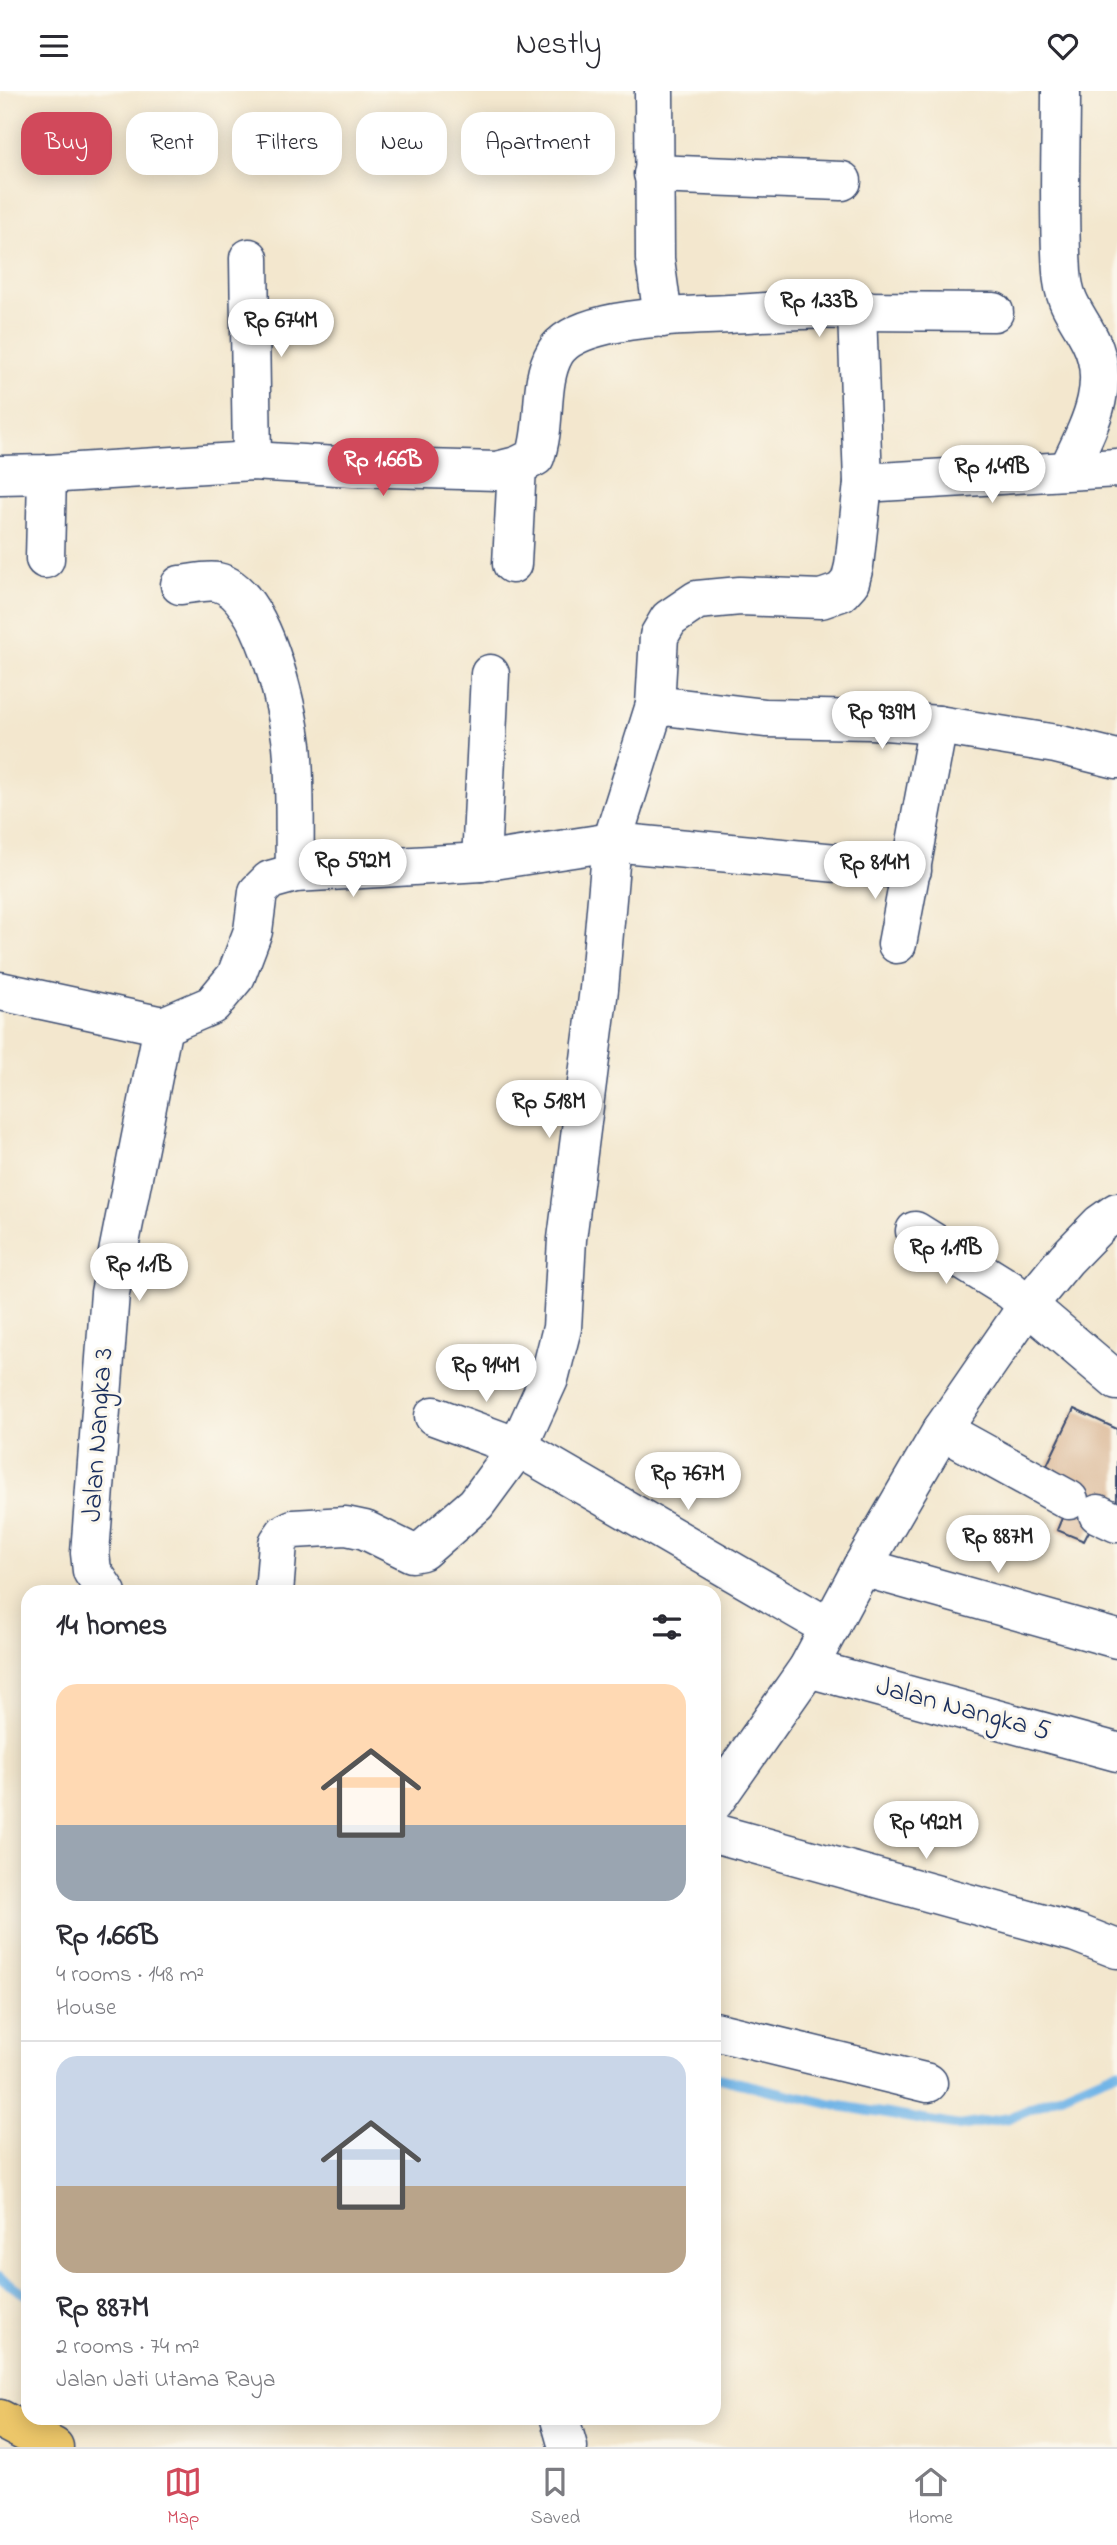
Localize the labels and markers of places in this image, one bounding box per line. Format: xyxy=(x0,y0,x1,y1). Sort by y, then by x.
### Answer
pin: Rp 1.33B xyxy=(747,279,891,339)
pin: Rp 674M xyxy=(216,299,346,359)
pin: Rp 1.66B xyxy=(311,439,455,498)
pin: Rp 1.49B xyxy=(920,445,1064,505)
pin: Rp 939M xyxy=(817,691,947,751)
pin: Rp 592M xyxy=(288,839,418,899)
pin: Rp 814M xyxy=(810,841,940,901)
pin: Rp 518M xyxy=(484,1081,614,1140)
pin: Rp 1.19B xyxy=(874,1227,1018,1286)
pin: Rp 1.1B xyxy=(74,1243,204,1303)
pin: Rp 914M xyxy=(421,1345,551,1404)
pin: Rp 767M xyxy=(623,1453,753,1512)
pin: Rp 887M xyxy=(933,1515,1063,1575)
pin: Rp 492M xyxy=(861,1801,991,1861)

